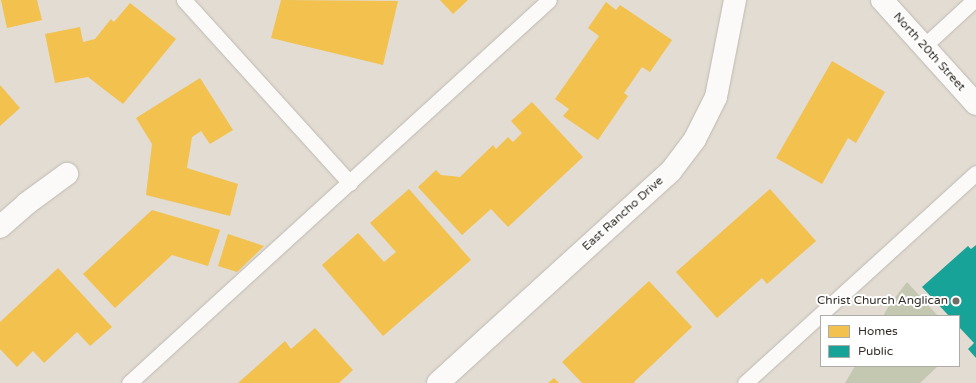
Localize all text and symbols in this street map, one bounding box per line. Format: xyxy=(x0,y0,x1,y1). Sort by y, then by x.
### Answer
street label: North 20th Street xyxy=(890,10,968,94)
street label: East Rancho Drive xyxy=(580,174,666,254)
place label: Christ Church Anglican xyxy=(817,294,948,308)
marker: Christ Church Anglican xyxy=(951,296,961,306)
legend xyxy=(820,315,960,367)
text: Homes xyxy=(858,324,898,338)
text: Public xyxy=(858,344,893,358)

